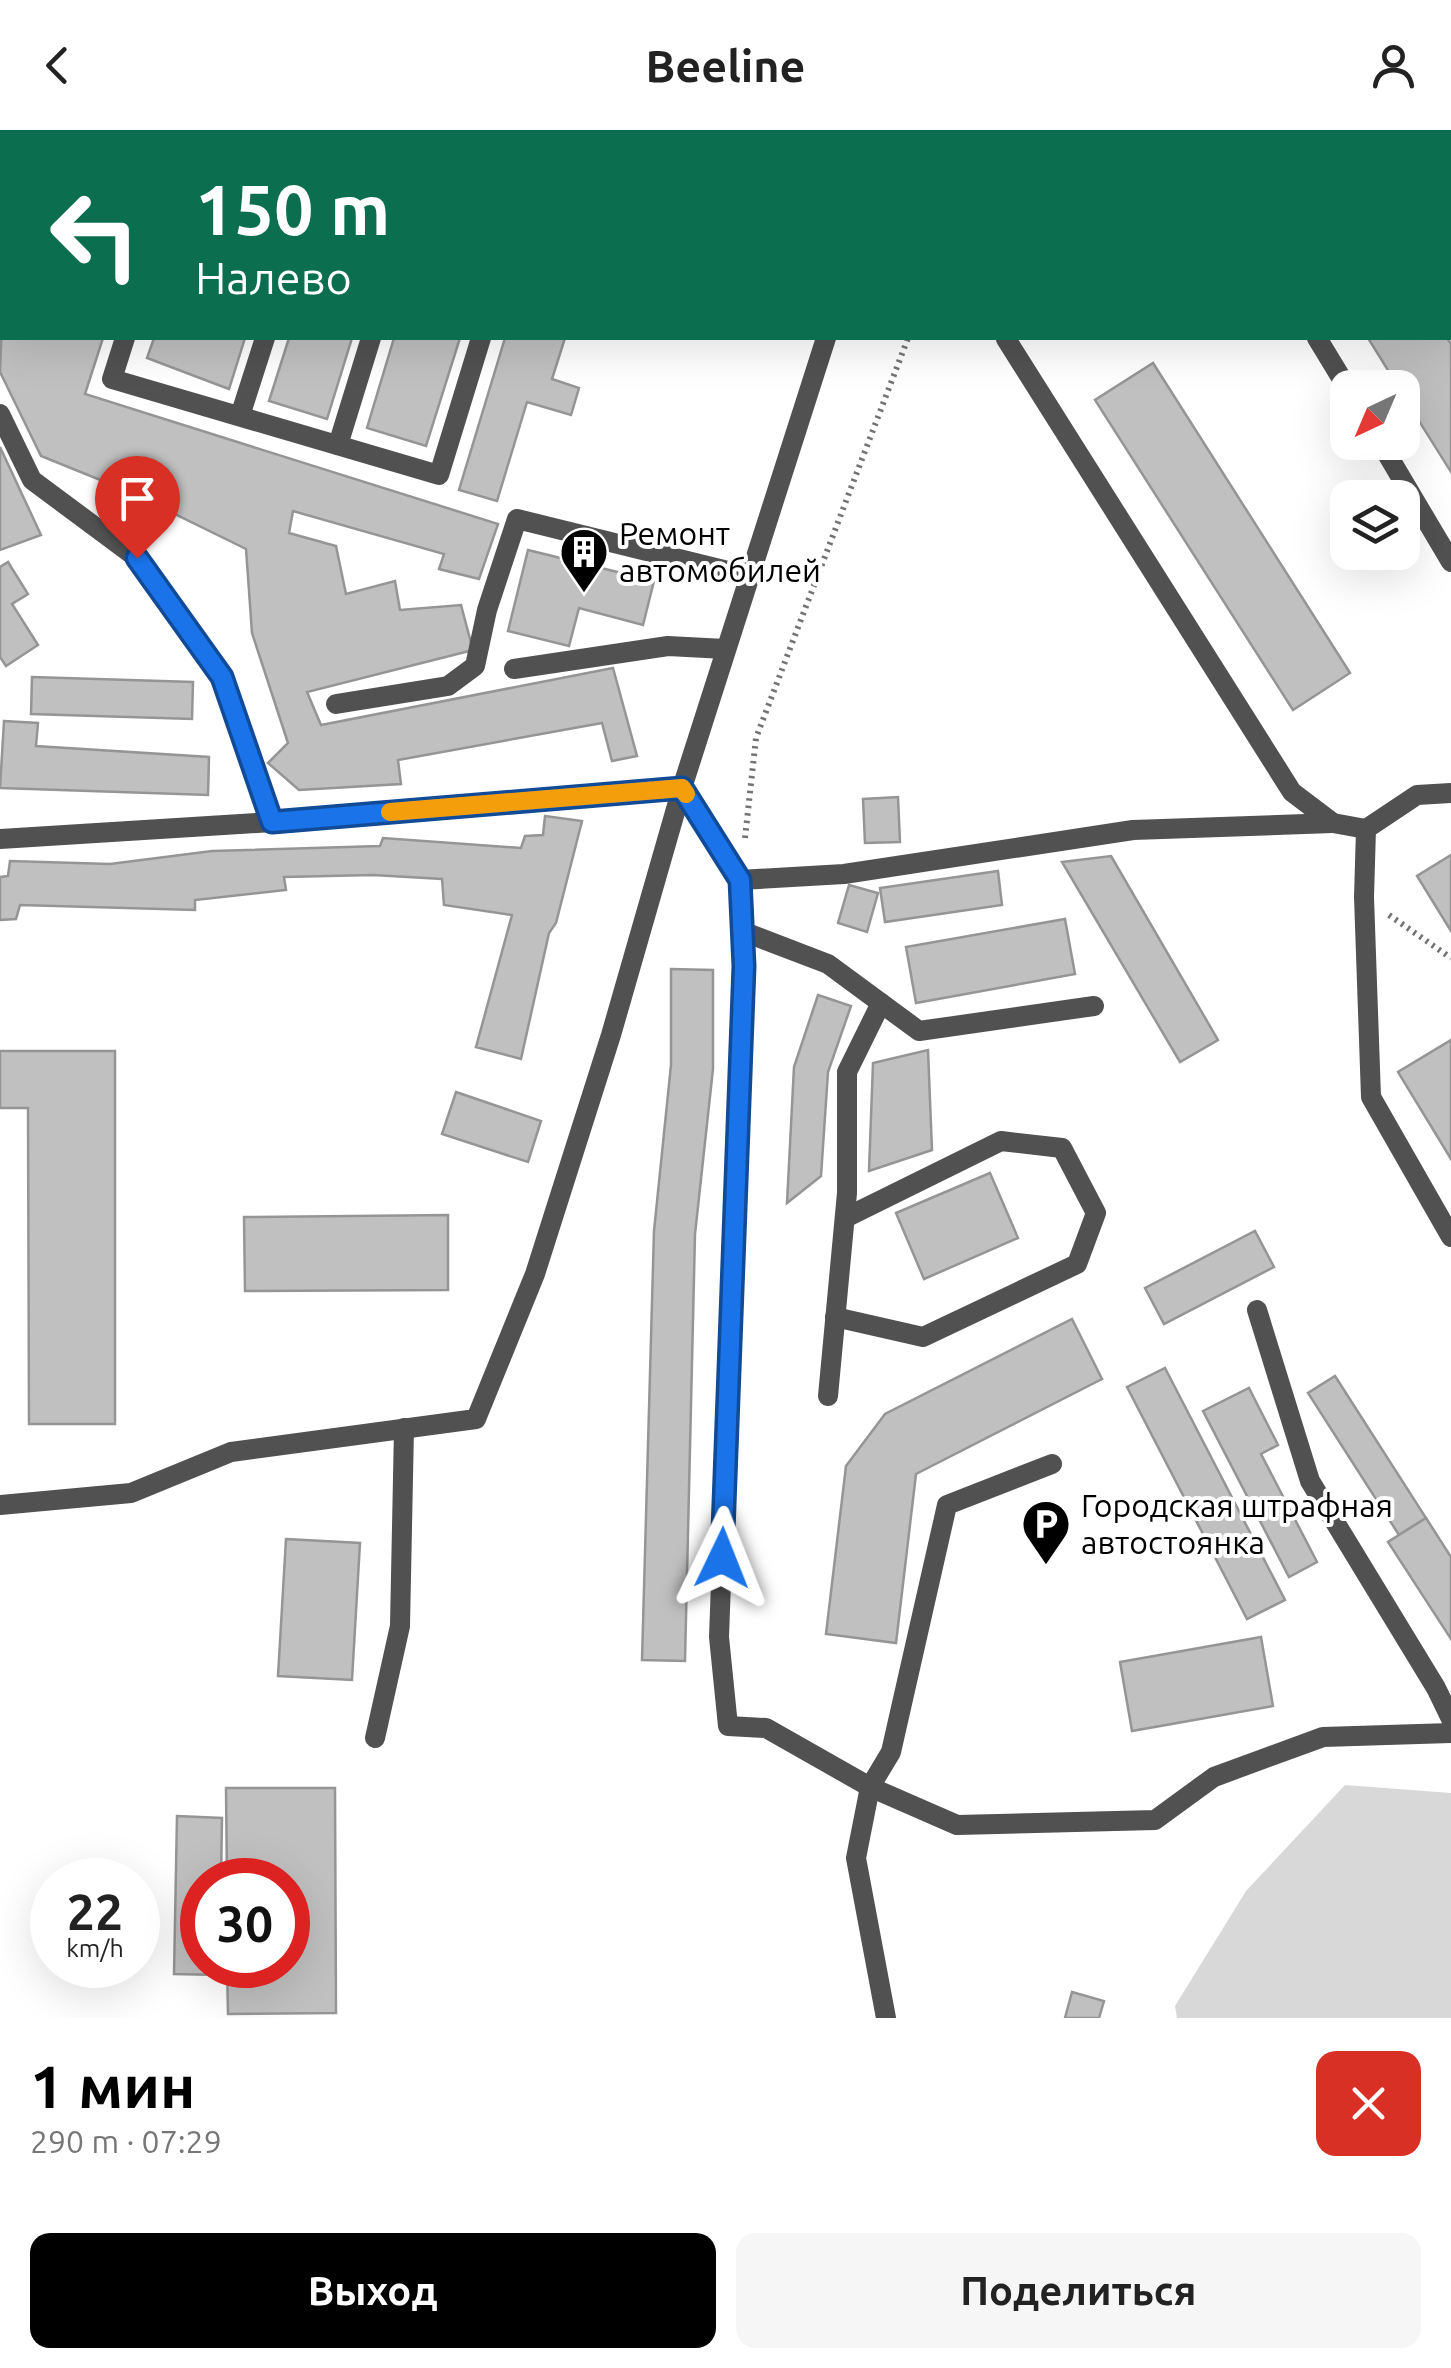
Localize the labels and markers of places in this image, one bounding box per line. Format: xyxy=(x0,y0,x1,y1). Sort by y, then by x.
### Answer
pin xyxy=(95,456,180,559)
place label: Ремонт автомобилей xyxy=(619,515,821,588)
building icon: Ремонт автомобилей xyxy=(558,526,610,594)
place label: Городская штрафная автостоянка xyxy=(1081,1487,1393,1560)
parking icon: Городская штрафная автостоянка xyxy=(1020,1498,1072,1566)

